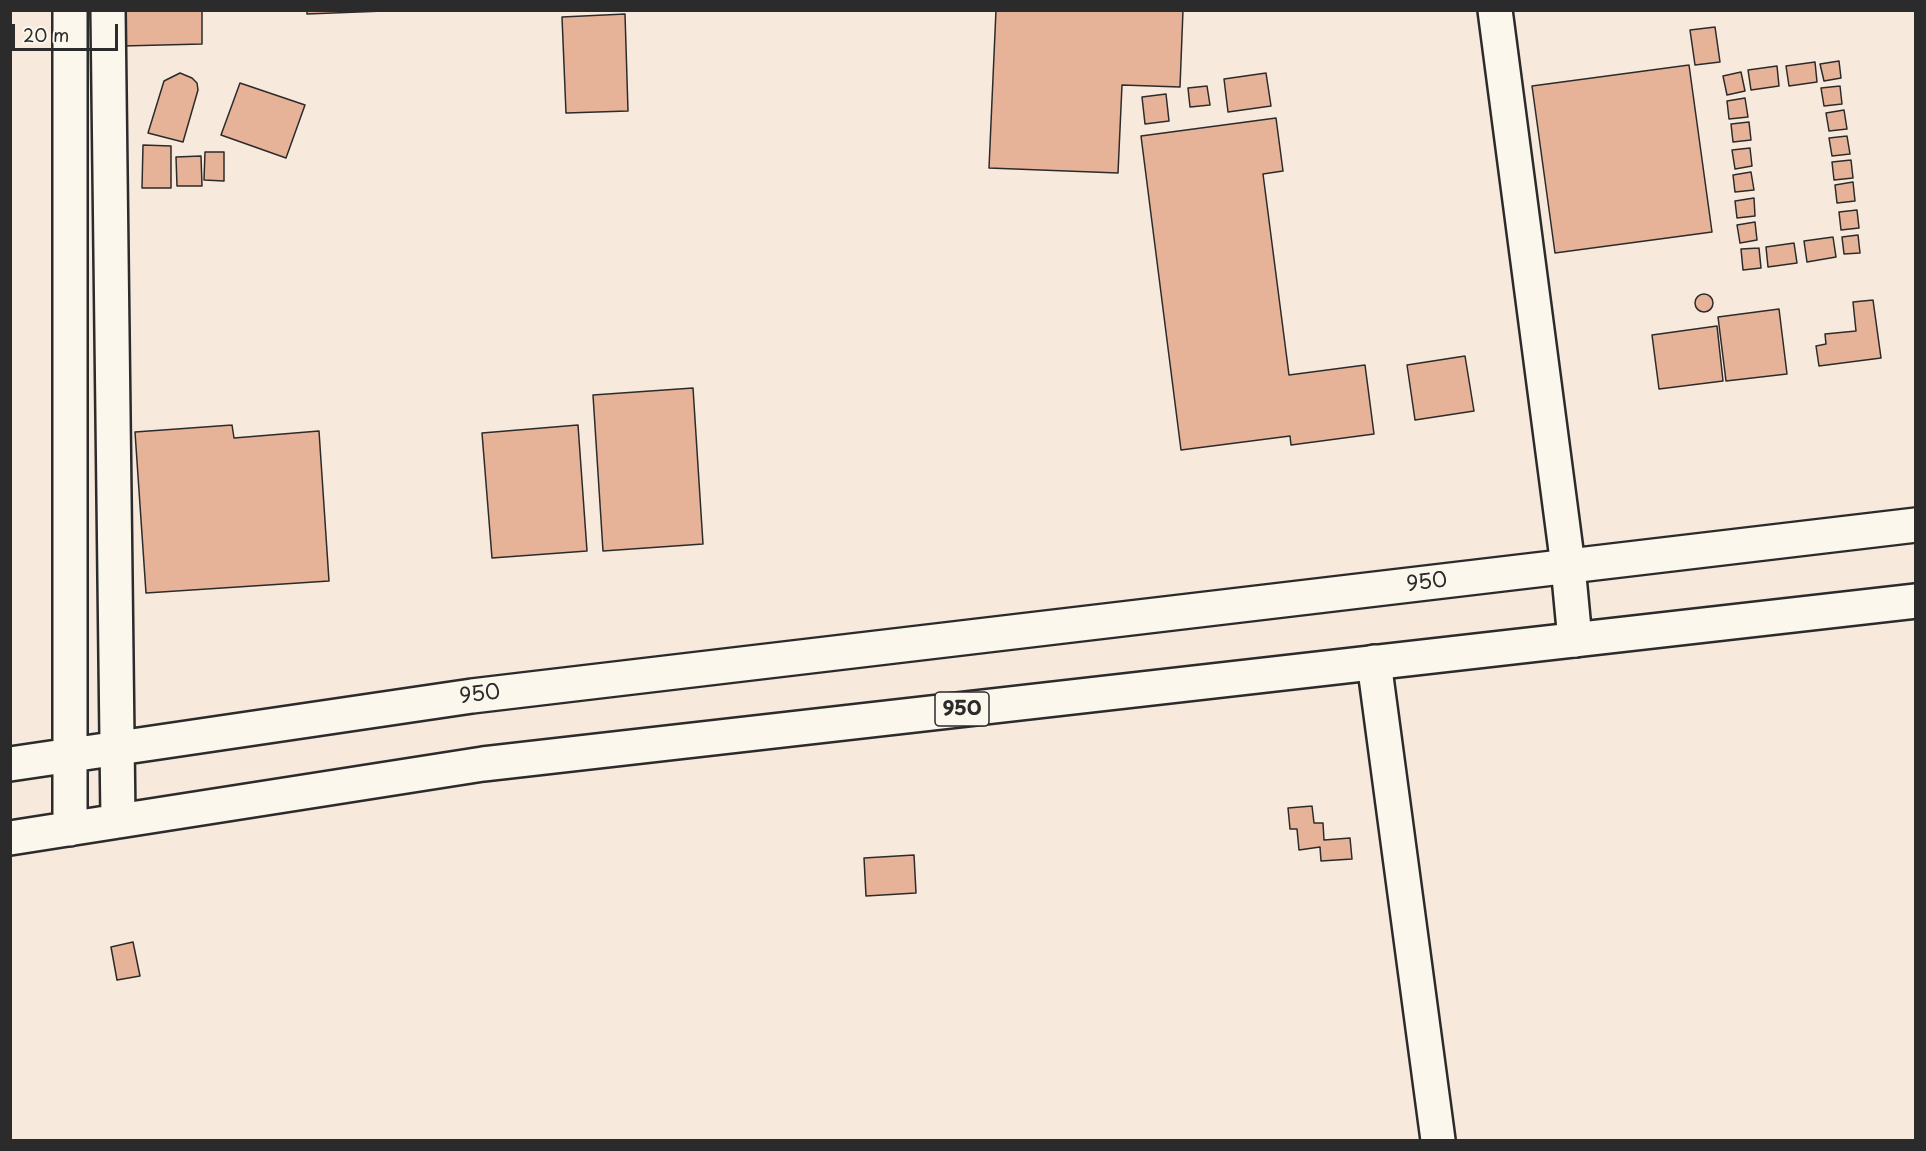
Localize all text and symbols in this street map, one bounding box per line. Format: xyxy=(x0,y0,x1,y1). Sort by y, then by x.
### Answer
scale bar xyxy=(15,12,122,50)
text: 20 m xyxy=(23,21,69,48)
street label: 950 xyxy=(1405,568,1449,598)
street label: 950 xyxy=(458,680,502,710)
road number: 950 xyxy=(935,692,989,726)

